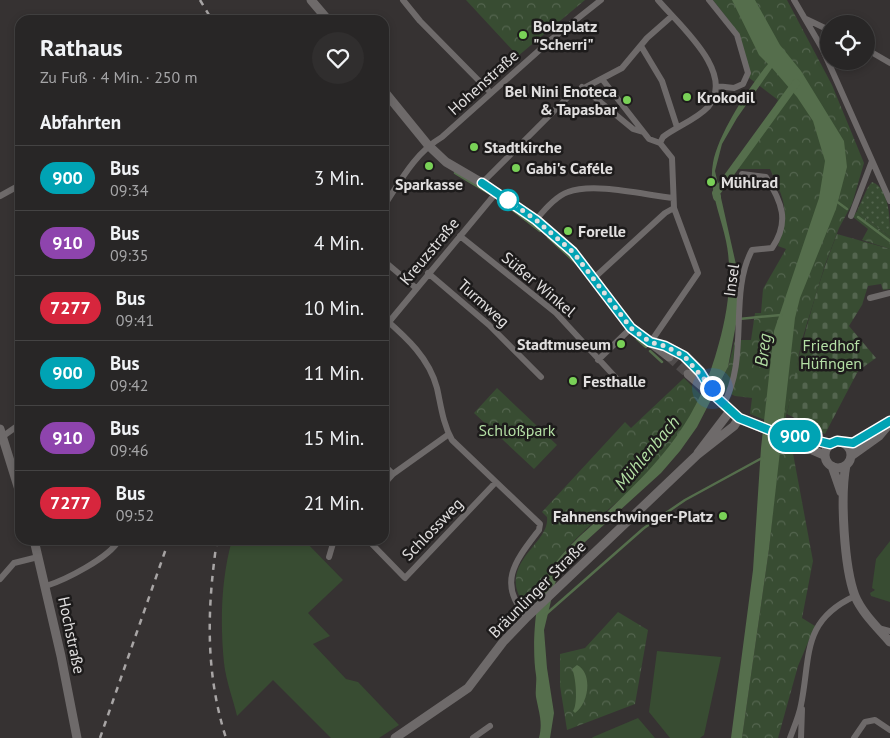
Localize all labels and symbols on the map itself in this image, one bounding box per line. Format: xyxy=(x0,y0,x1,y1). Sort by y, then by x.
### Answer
place label: Bolzplatz "Scherri" xyxy=(533,16,597,54)
marker: Bolzplatz "Scherri" xyxy=(517,29,529,41)
street label: Hohenstraße xyxy=(444,45,522,119)
place label: Bel Nini Enoteca & Tapasbar xyxy=(505,81,617,119)
place label: Krokodil xyxy=(697,87,755,107)
marker: Krokodil xyxy=(681,91,693,103)
marker: Bel Nini Enoteca & Tapasbar xyxy=(621,94,633,106)
place label: Stadtkirche xyxy=(484,137,562,157)
marker: Stadtkirche xyxy=(468,141,480,153)
place label: Gabi's Caféle xyxy=(526,158,613,178)
marker: Sparkasse xyxy=(423,160,435,172)
marker: Gabi's Caféle xyxy=(510,162,522,174)
place label: Mühlrad xyxy=(721,172,778,192)
place label: Sparkasse xyxy=(395,174,463,194)
marker: Mühlrad xyxy=(705,176,717,188)
unlabelled marker xyxy=(497,189,519,211)
street label: Kreuzstraße xyxy=(395,213,463,289)
place label: Forelle xyxy=(578,221,626,241)
marker: Forelle xyxy=(562,225,574,237)
street label: Süßer Winkel xyxy=(498,247,580,321)
street label: Insel xyxy=(719,262,743,298)
street label: Turmweg xyxy=(454,275,514,331)
water label: Breg xyxy=(749,332,776,368)
place label: Stadtmuseum xyxy=(517,334,611,354)
park label: Friedhof Hüfingen xyxy=(800,335,862,373)
marker: Stadtmuseum xyxy=(615,338,627,350)
place label: Festhalle xyxy=(583,371,646,391)
marker: Festhalle xyxy=(567,375,579,387)
your location xyxy=(700,376,725,401)
water label: Mühlenbach xyxy=(609,411,684,495)
park label: Schloßpark xyxy=(479,420,556,440)
line badge: 900 xyxy=(766,420,824,452)
street label: Schlossweg xyxy=(397,494,467,564)
place label: Fahnenschwinger-Platz xyxy=(553,506,713,526)
marker: Fahnenschwinger-Platz xyxy=(717,510,729,522)
street label: Bräunlinger Straße xyxy=(484,536,590,642)
street label: Hochstraße xyxy=(54,595,90,675)

